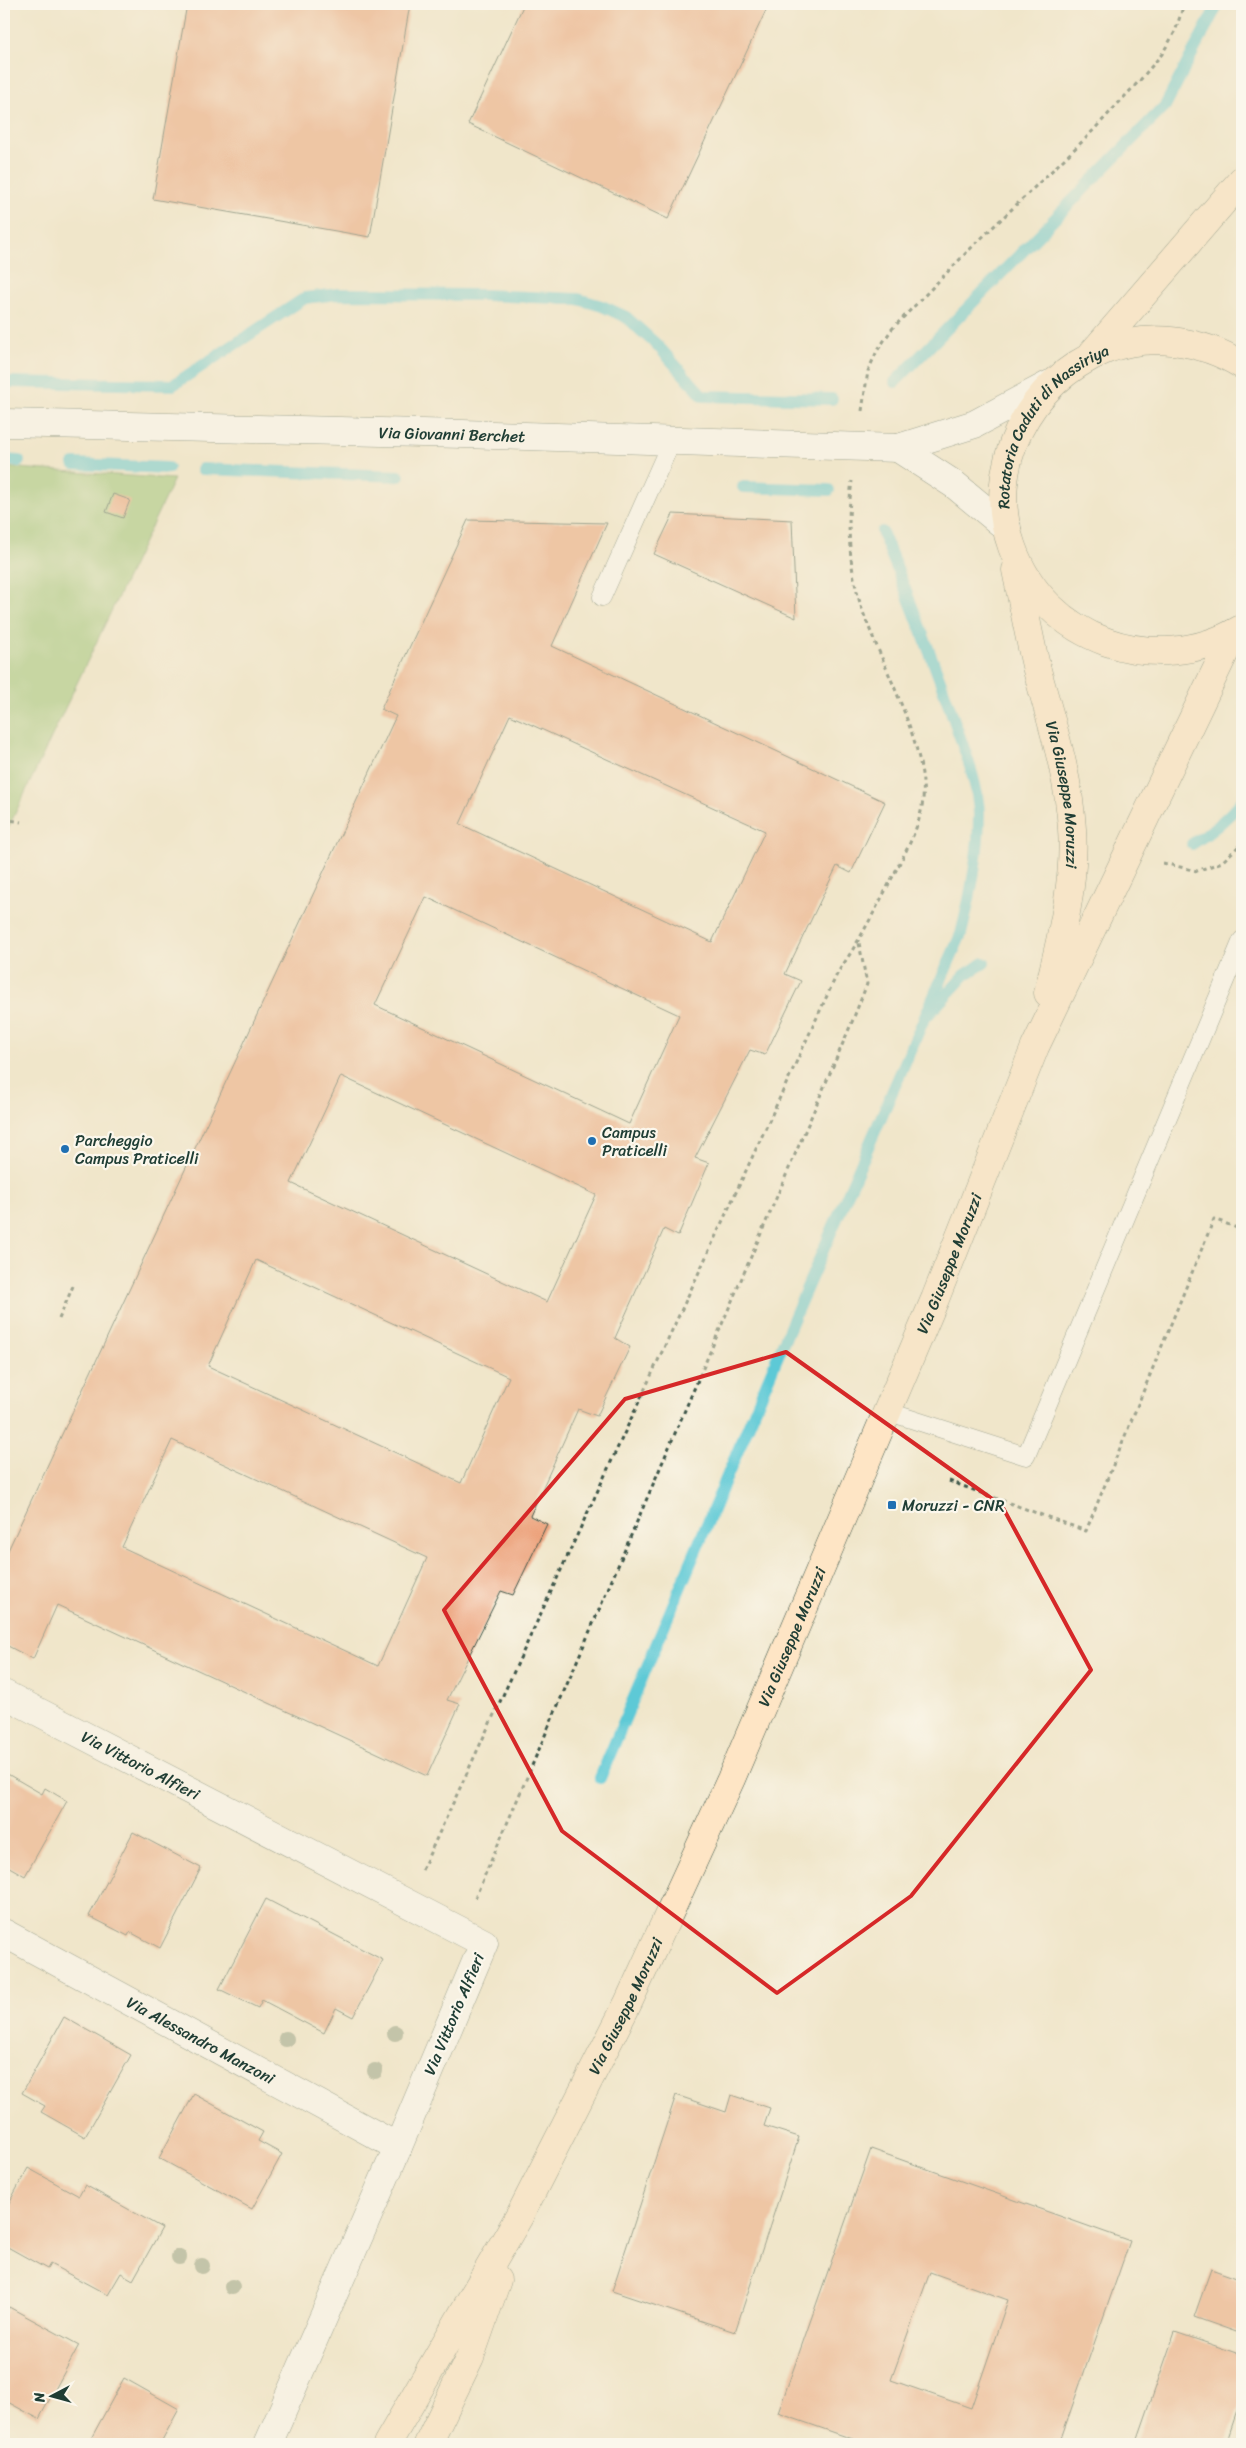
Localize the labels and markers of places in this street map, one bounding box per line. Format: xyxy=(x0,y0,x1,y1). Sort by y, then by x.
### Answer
place label: Campus Praticelli xyxy=(602,1118,668,1165)
place label: Parcheggio Campus Praticelli xyxy=(75,1126,199,1173)
marker: Campus Praticelli xyxy=(586,1135,598,1147)
marker: Parcheggio Campus Praticelli xyxy=(59,1143,71,1155)
place label: Moruzzi - CNR xyxy=(902,1491,1005,1520)
marker: Moruzzi - CNR xyxy=(886,1499,898,1511)

